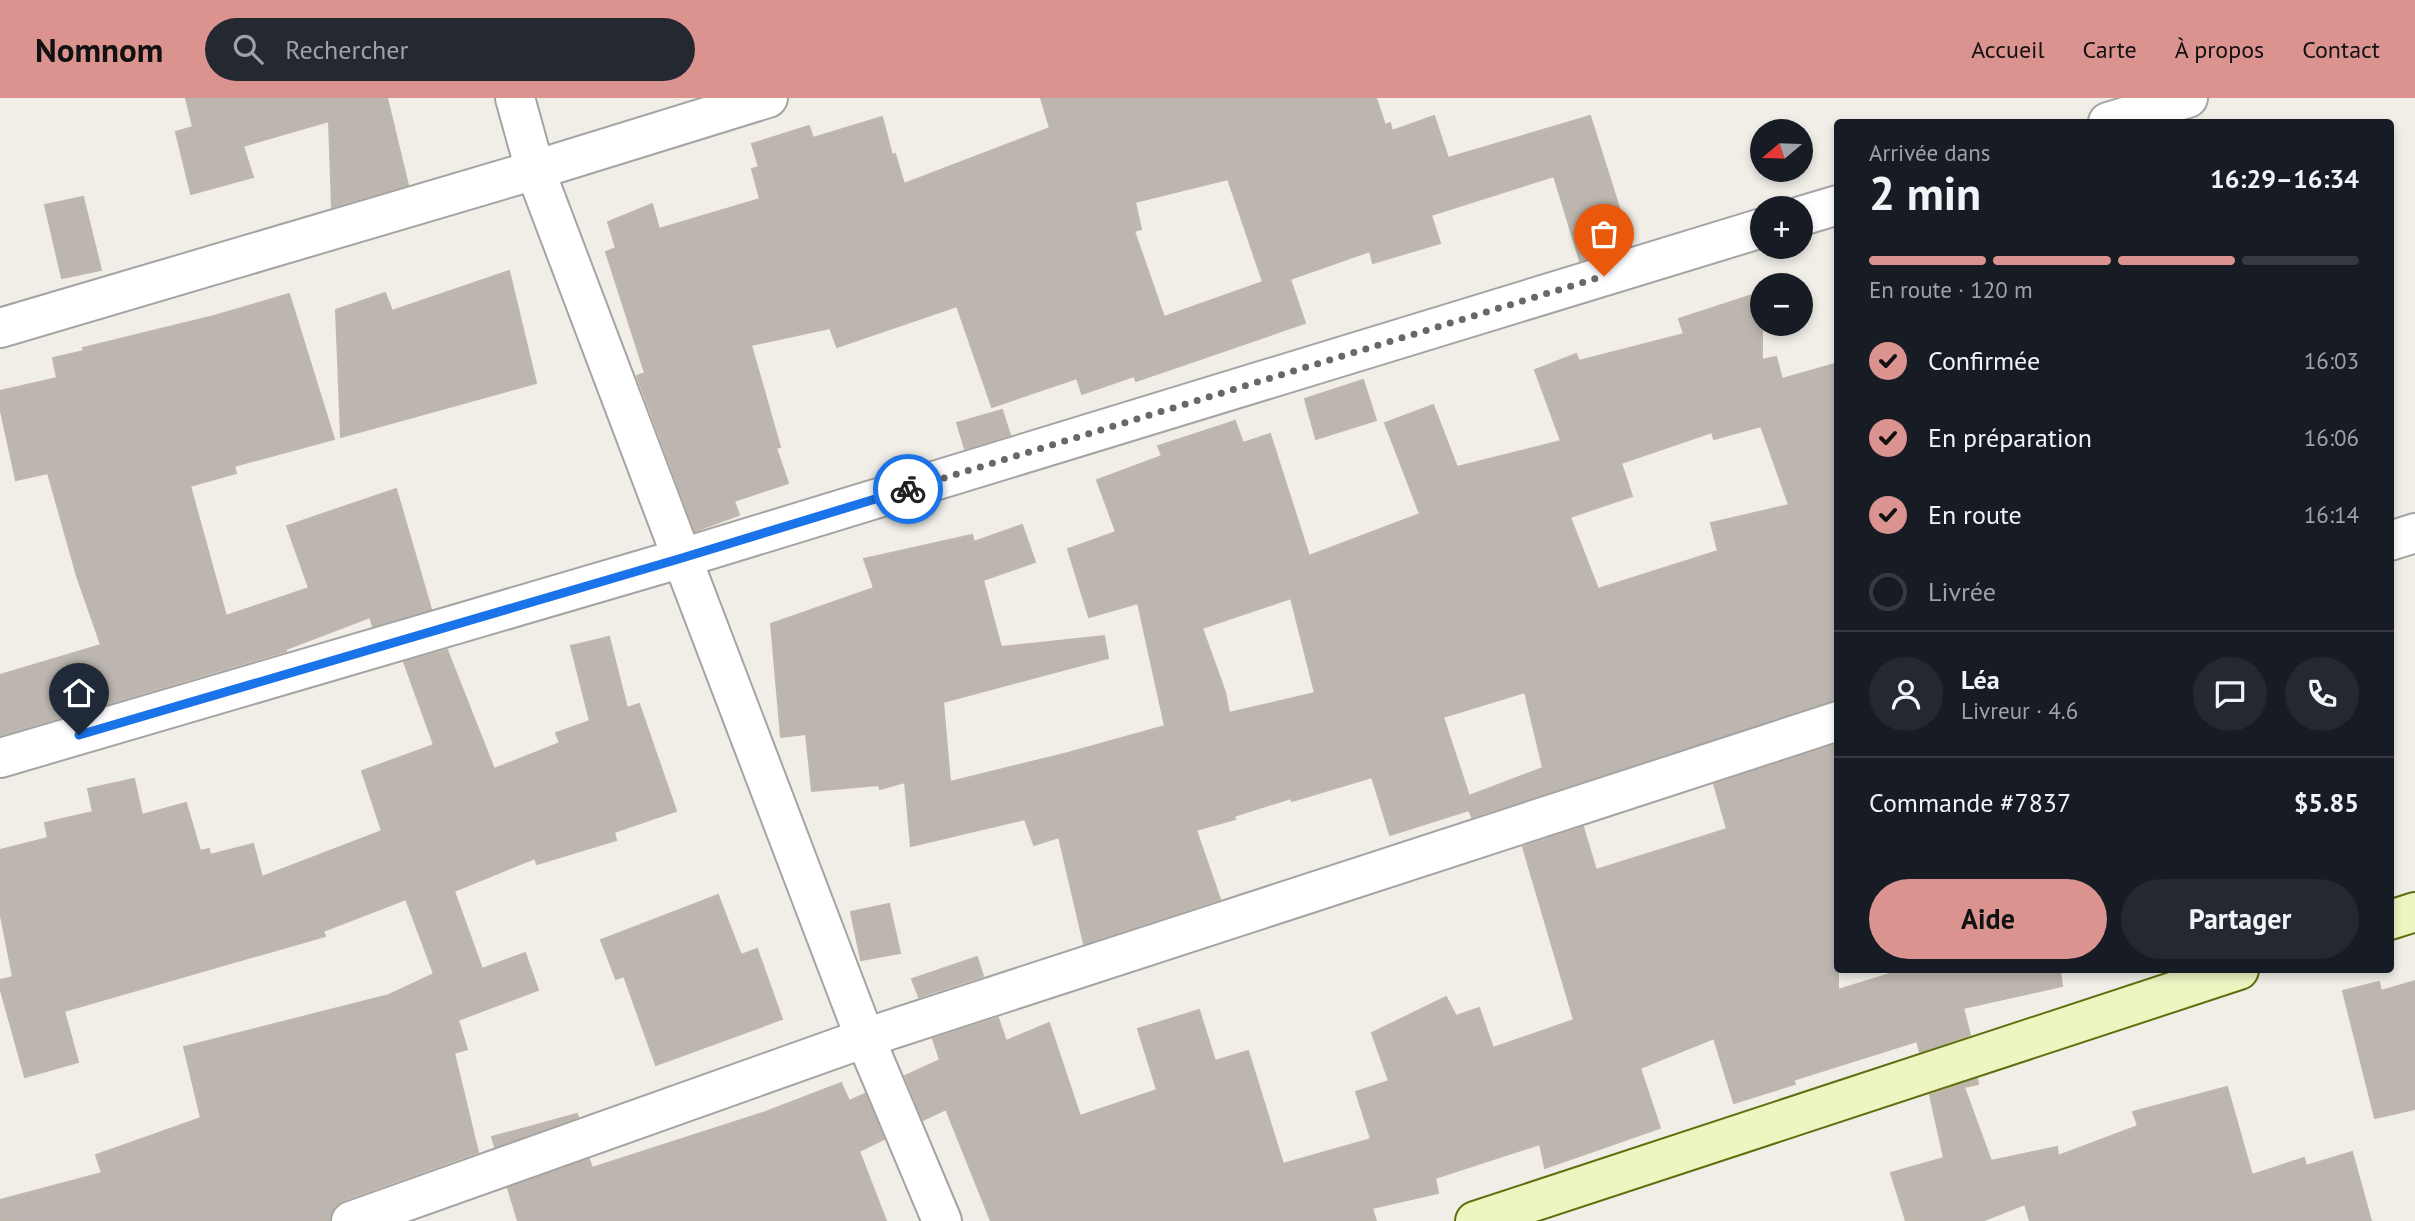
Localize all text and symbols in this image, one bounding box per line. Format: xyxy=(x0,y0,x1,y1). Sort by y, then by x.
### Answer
search box xyxy=(205,18,695,81)
text: Nomnom xyxy=(35,28,163,71)
icon: search xyxy=(229,30,267,68)
text: Rechercher xyxy=(285,33,408,66)
text: Accueil xyxy=(1971,34,2045,65)
text: Carte xyxy=(2083,34,2137,65)
text: À propos xyxy=(2175,34,2264,65)
text: Contact xyxy=(2302,34,2380,65)
north arrow xyxy=(1750,119,1813,182)
map controls xyxy=(1750,119,1813,336)
text: Arrivée dans xyxy=(1869,138,1990,167)
text: 16:29–16:34 xyxy=(2210,162,2359,195)
text: 2 min xyxy=(1869,163,1981,223)
button: + xyxy=(1750,196,1813,259)
pin xyxy=(1574,204,1634,276)
icon: bag xyxy=(1585,215,1623,253)
button: − xyxy=(1750,273,1813,336)
text: En route · 120 m xyxy=(1869,275,2033,304)
icon: check xyxy=(1869,342,1907,380)
text: Confirmée xyxy=(1928,344,2040,377)
text: 16:03 xyxy=(2304,346,2359,375)
icon: check xyxy=(1869,419,1907,457)
text: En préparation xyxy=(1928,421,2092,454)
text: 16:06 xyxy=(2304,423,2359,452)
courier xyxy=(873,454,943,524)
icon: bike xyxy=(889,470,927,508)
icon: check xyxy=(1869,496,1907,534)
text: En route xyxy=(1928,498,2022,531)
text: 16:14 xyxy=(2304,500,2359,529)
text: Livrée xyxy=(1928,575,1996,608)
button: person xyxy=(1869,657,1943,731)
button: chat xyxy=(2193,657,2267,731)
button: phone xyxy=(2285,657,2359,731)
pin xyxy=(49,663,109,735)
text: Léa xyxy=(1961,663,2000,696)
icon: home xyxy=(60,674,98,712)
text: Livreur · 4.6 xyxy=(1961,696,2078,725)
text: Commande #7837 xyxy=(1869,786,2071,819)
text: $5.85 xyxy=(2294,786,2359,819)
button: Aide xyxy=(1869,879,2107,959)
button: Partager xyxy=(2121,879,2359,959)

